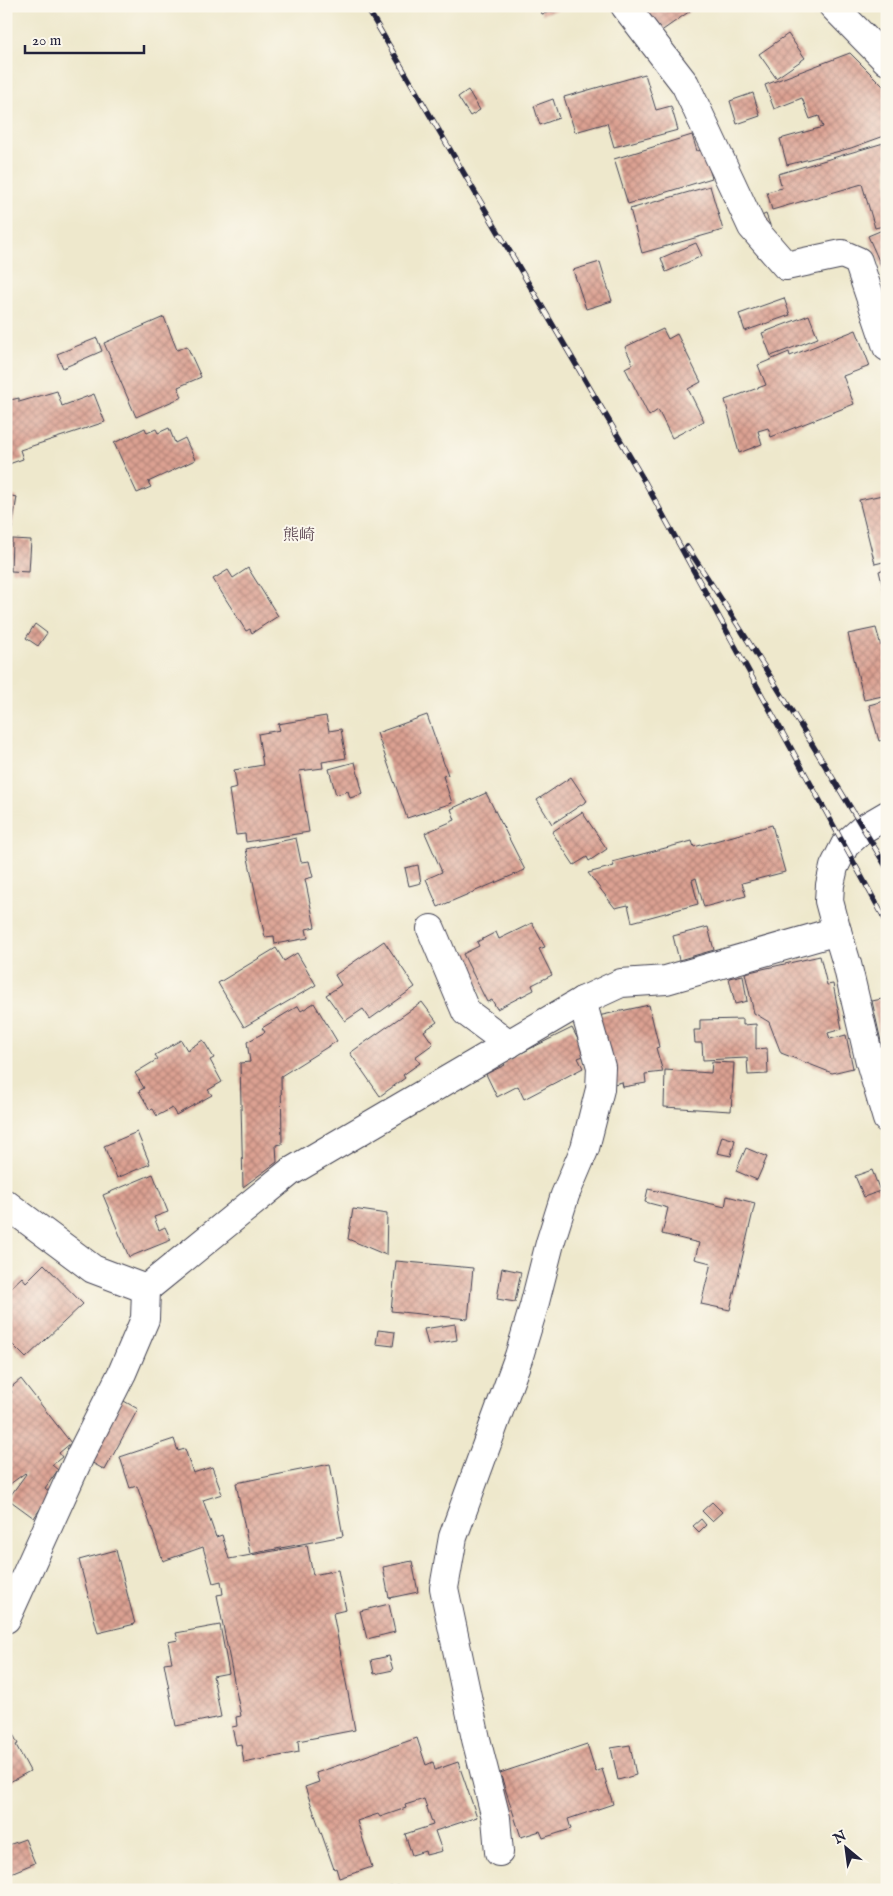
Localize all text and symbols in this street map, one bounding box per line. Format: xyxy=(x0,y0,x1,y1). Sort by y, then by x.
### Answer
scale bar xyxy=(25,22,144,54)
text: 20 m xyxy=(32,31,62,50)
district label: 熊崎 xyxy=(283,526,315,546)
north arrow xyxy=(820,1824,870,1874)
text: N xyxy=(830,1827,850,1849)

